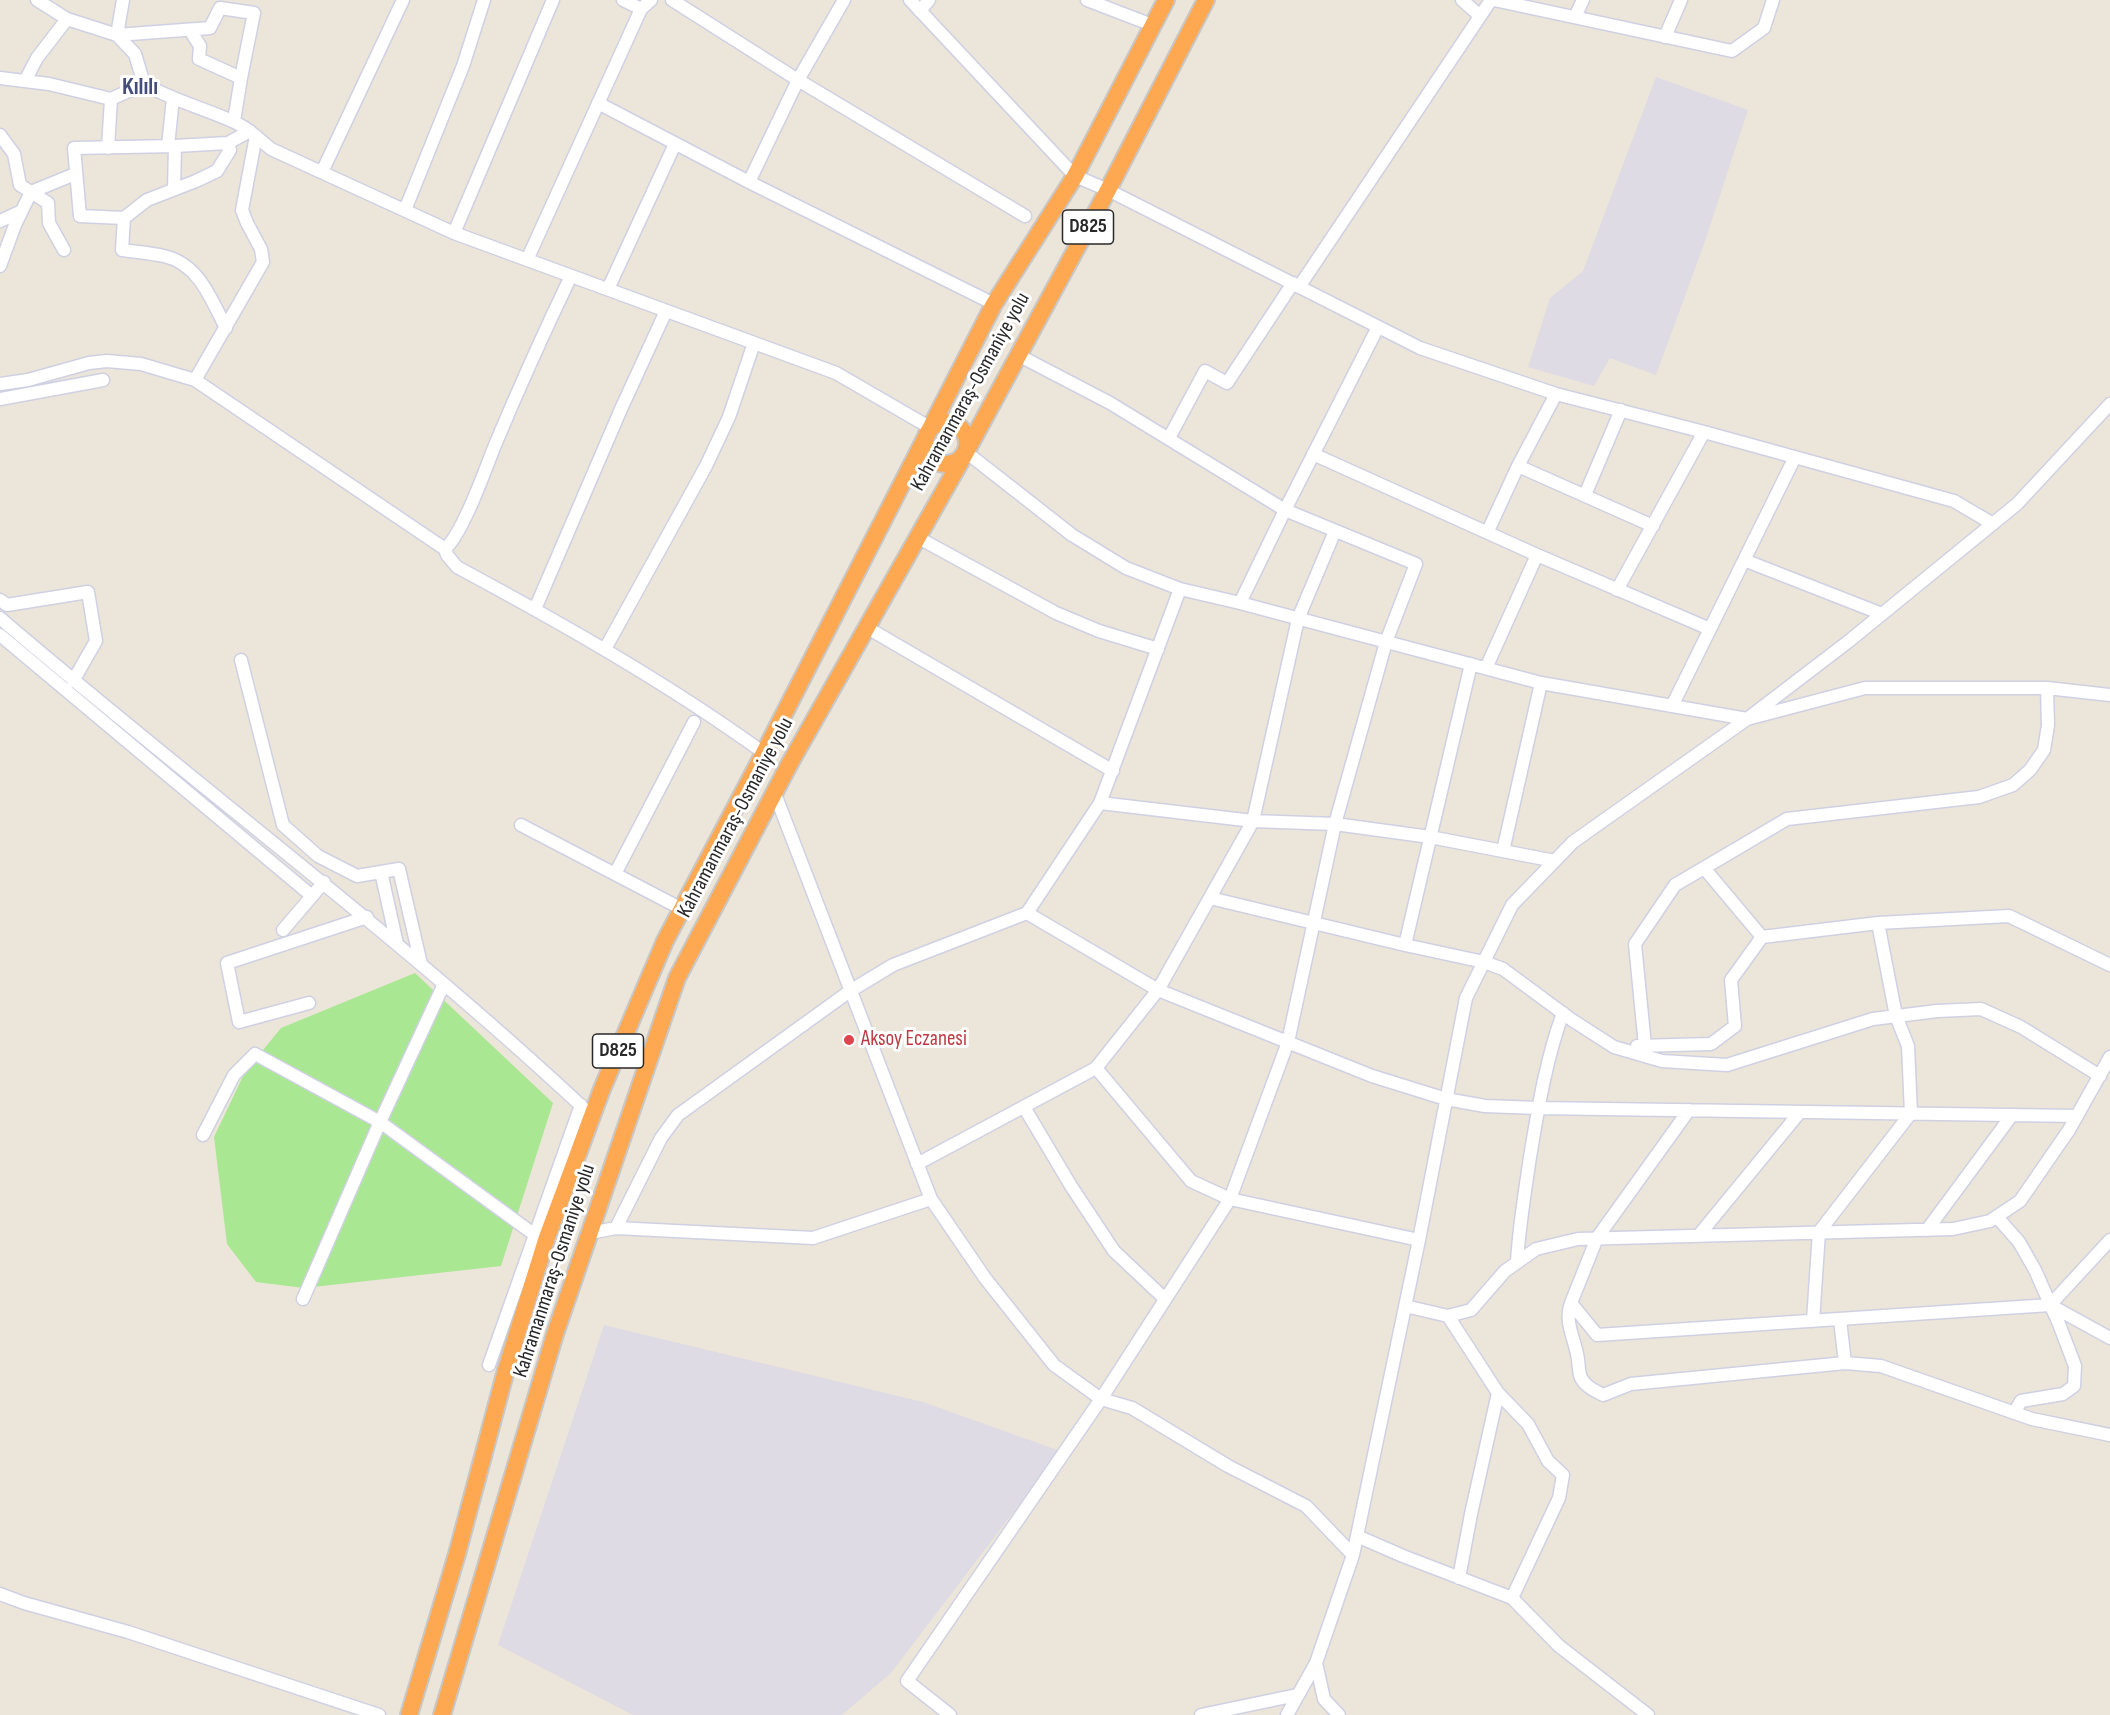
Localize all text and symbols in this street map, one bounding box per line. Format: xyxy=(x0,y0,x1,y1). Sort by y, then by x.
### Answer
district label: Kılılı xyxy=(122,74,158,102)
road number: D825 xyxy=(1062,210,1114,244)
street label: Kahramanmaraş-Osmaniye yolu xyxy=(906,288,1036,496)
street label: Kahramanmaraş-Osmaniye yolu xyxy=(673,714,799,922)
place label: Aksoy Eczanesi xyxy=(861,1027,967,1053)
marker: Aksoy Eczanesi xyxy=(842,1033,856,1047)
road number: D825 xyxy=(592,1034,644,1068)
street label: Kahramanmaraş-Osmaniye yolu xyxy=(509,1161,601,1381)

